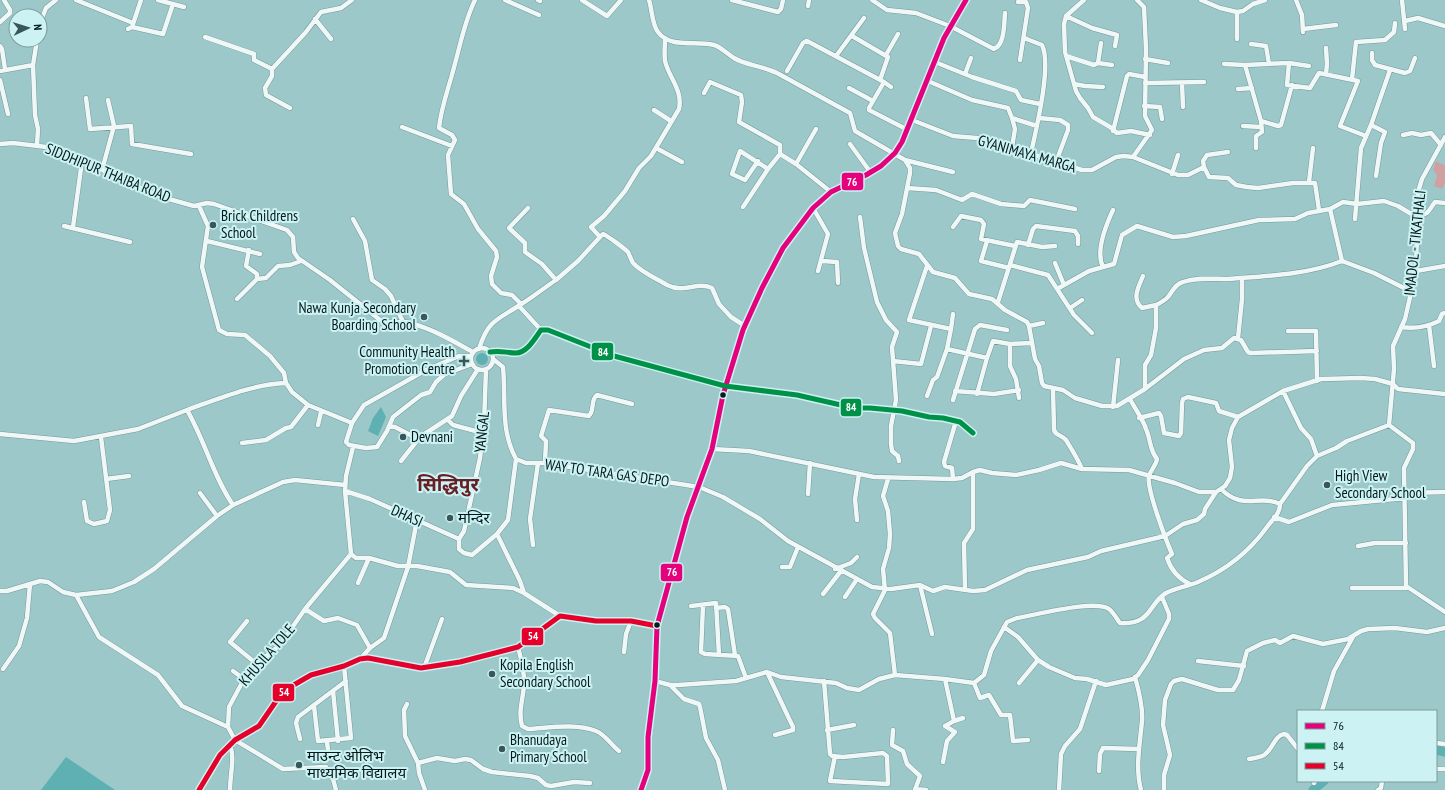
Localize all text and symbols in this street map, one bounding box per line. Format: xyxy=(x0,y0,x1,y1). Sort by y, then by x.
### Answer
north arrow xyxy=(8,8,48,48)
text: N xyxy=(31,24,45,31)
street label: GYANIMAYA MARGA xyxy=(976,130,1079,177)
street label: SIDDHIPUR THAIBA ROAD xyxy=(43,139,174,206)
line badge: 76 xyxy=(841,172,864,191)
text: 76 xyxy=(847,175,857,189)
street label: IMADOL - TIKATHALI xyxy=(1400,189,1430,297)
place label: Brick Childrens School xyxy=(221,206,298,242)
marker: Brick Childrens School xyxy=(208,220,218,230)
place label: Nawa Kunja Secondary Boarding School xyxy=(298,298,417,334)
marker: Nawa Kunja Secondary Boarding School xyxy=(419,312,429,322)
place label: Community Health Promotion Centre xyxy=(359,342,455,378)
line badge: 84 xyxy=(591,342,614,361)
text: 84 xyxy=(598,345,609,359)
marker: Community Health Promotion Centre xyxy=(458,355,470,367)
unlabelled marker xyxy=(718,390,728,400)
line badge: 84 xyxy=(840,398,862,417)
text: 84 xyxy=(846,400,857,414)
street label: YANGAL xyxy=(470,409,493,454)
place label: Devnani xyxy=(411,427,453,446)
marker: Devnani xyxy=(398,432,408,442)
street label: WAY TO TARA GAS DEPO xyxy=(544,454,670,491)
place label: High View Secondary School xyxy=(1335,466,1426,502)
district label: सिद्धिपुर xyxy=(417,472,479,497)
marker: High View Secondary School xyxy=(1322,480,1332,490)
street label: DHASI xyxy=(388,500,426,531)
place label: मन्दिर xyxy=(458,508,490,527)
marker: मन्दिर xyxy=(445,513,455,523)
line badge: 76 xyxy=(660,563,683,582)
text: 76 xyxy=(667,565,677,579)
street label: KHUSILA TOLE xyxy=(235,620,299,690)
unlabelled marker xyxy=(652,620,662,630)
line badge: 54 xyxy=(521,627,544,646)
text: 54 xyxy=(528,629,539,643)
place label: Kopila English Secondary School xyxy=(500,655,591,691)
marker: Kopila English Secondary School xyxy=(487,669,497,679)
line badge: 54 xyxy=(272,683,295,702)
text: 54 xyxy=(279,685,290,699)
legend xyxy=(1297,710,1437,782)
text: 76 xyxy=(1333,718,1344,733)
place label: Bhanudaya Primary School xyxy=(510,730,587,766)
text: 84 xyxy=(1333,738,1344,753)
marker: Bhanudaya Primary School xyxy=(497,744,507,754)
place label: माउन्ट ओलिभ माध्यमिक विद्यालय xyxy=(307,746,406,782)
text: 54 xyxy=(1333,758,1344,773)
marker: माउन्ट ओलिभ माध्यमिक विद्यालय xyxy=(294,760,304,770)

